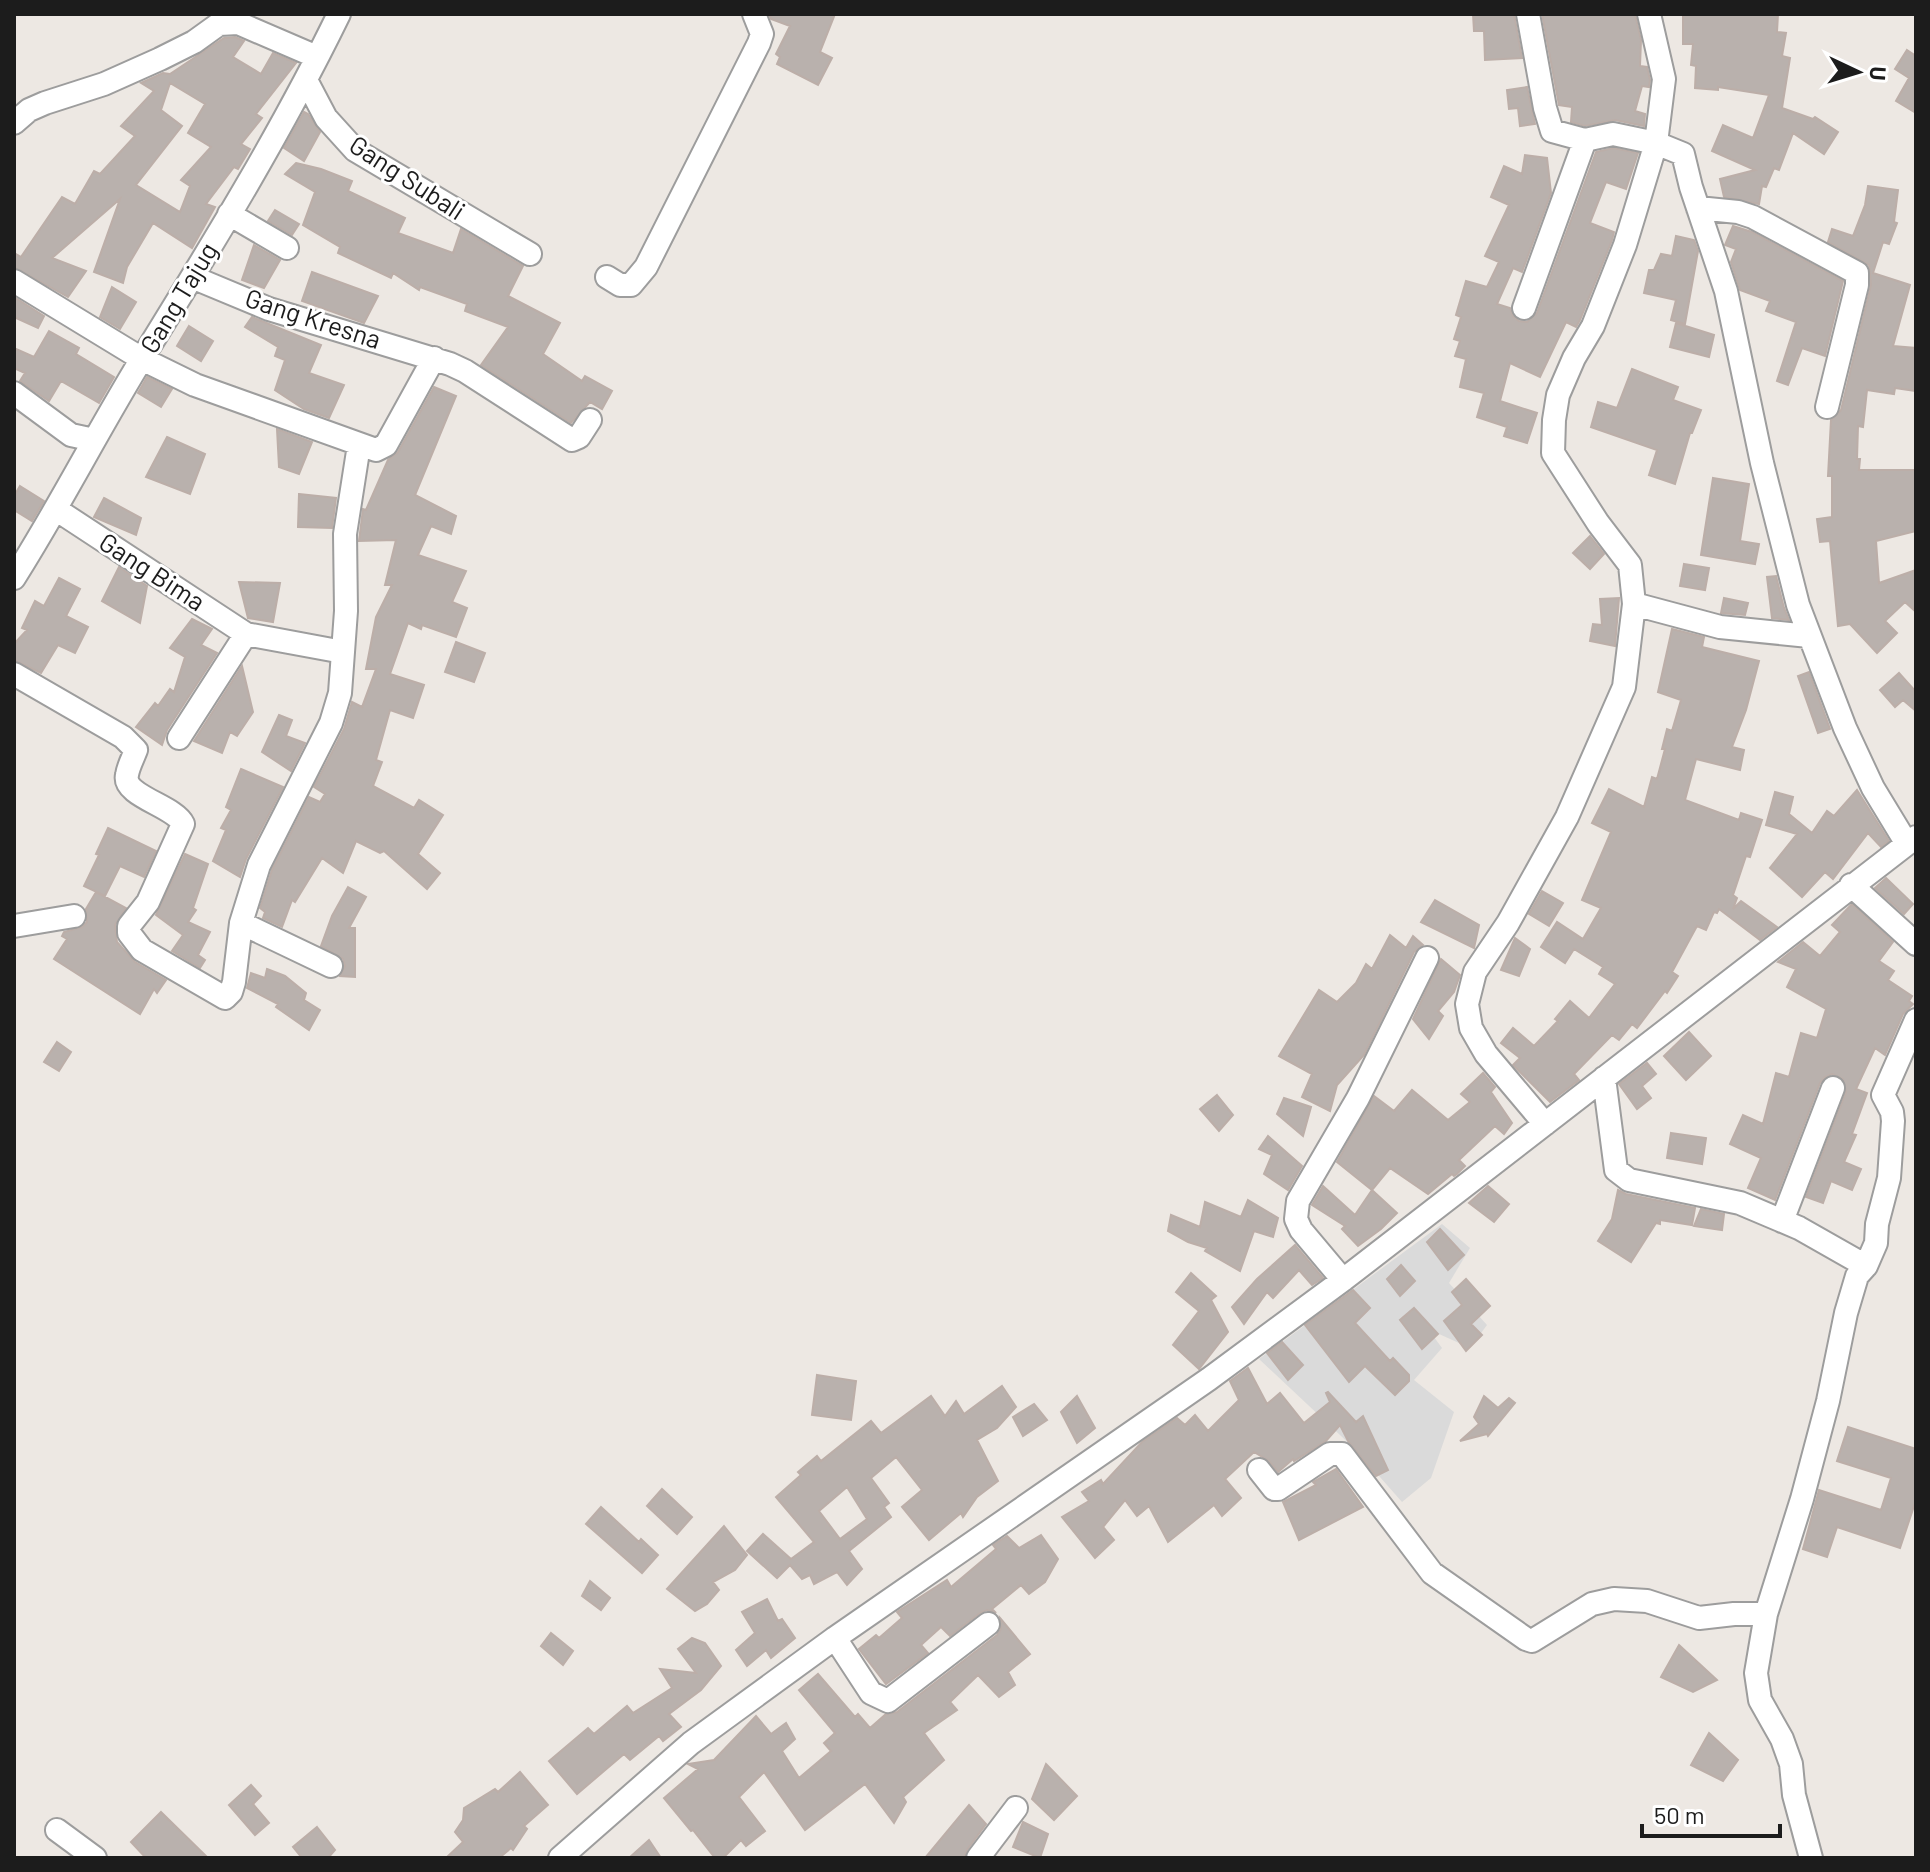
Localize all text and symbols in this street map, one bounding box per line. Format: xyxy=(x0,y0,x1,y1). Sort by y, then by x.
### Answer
north arrow xyxy=(1818,32,1898,112)
text: U xyxy=(1865,66,1892,81)
street label: Gang Subali xyxy=(344,128,471,226)
street label: Gang Tajug xyxy=(132,236,223,358)
street label: Gang Kresna xyxy=(242,281,385,354)
street label: Gang Bima xyxy=(94,525,212,616)
scale bar xyxy=(1642,1788,1780,1838)
text: 50 m xyxy=(1654,1800,1705,1829)

